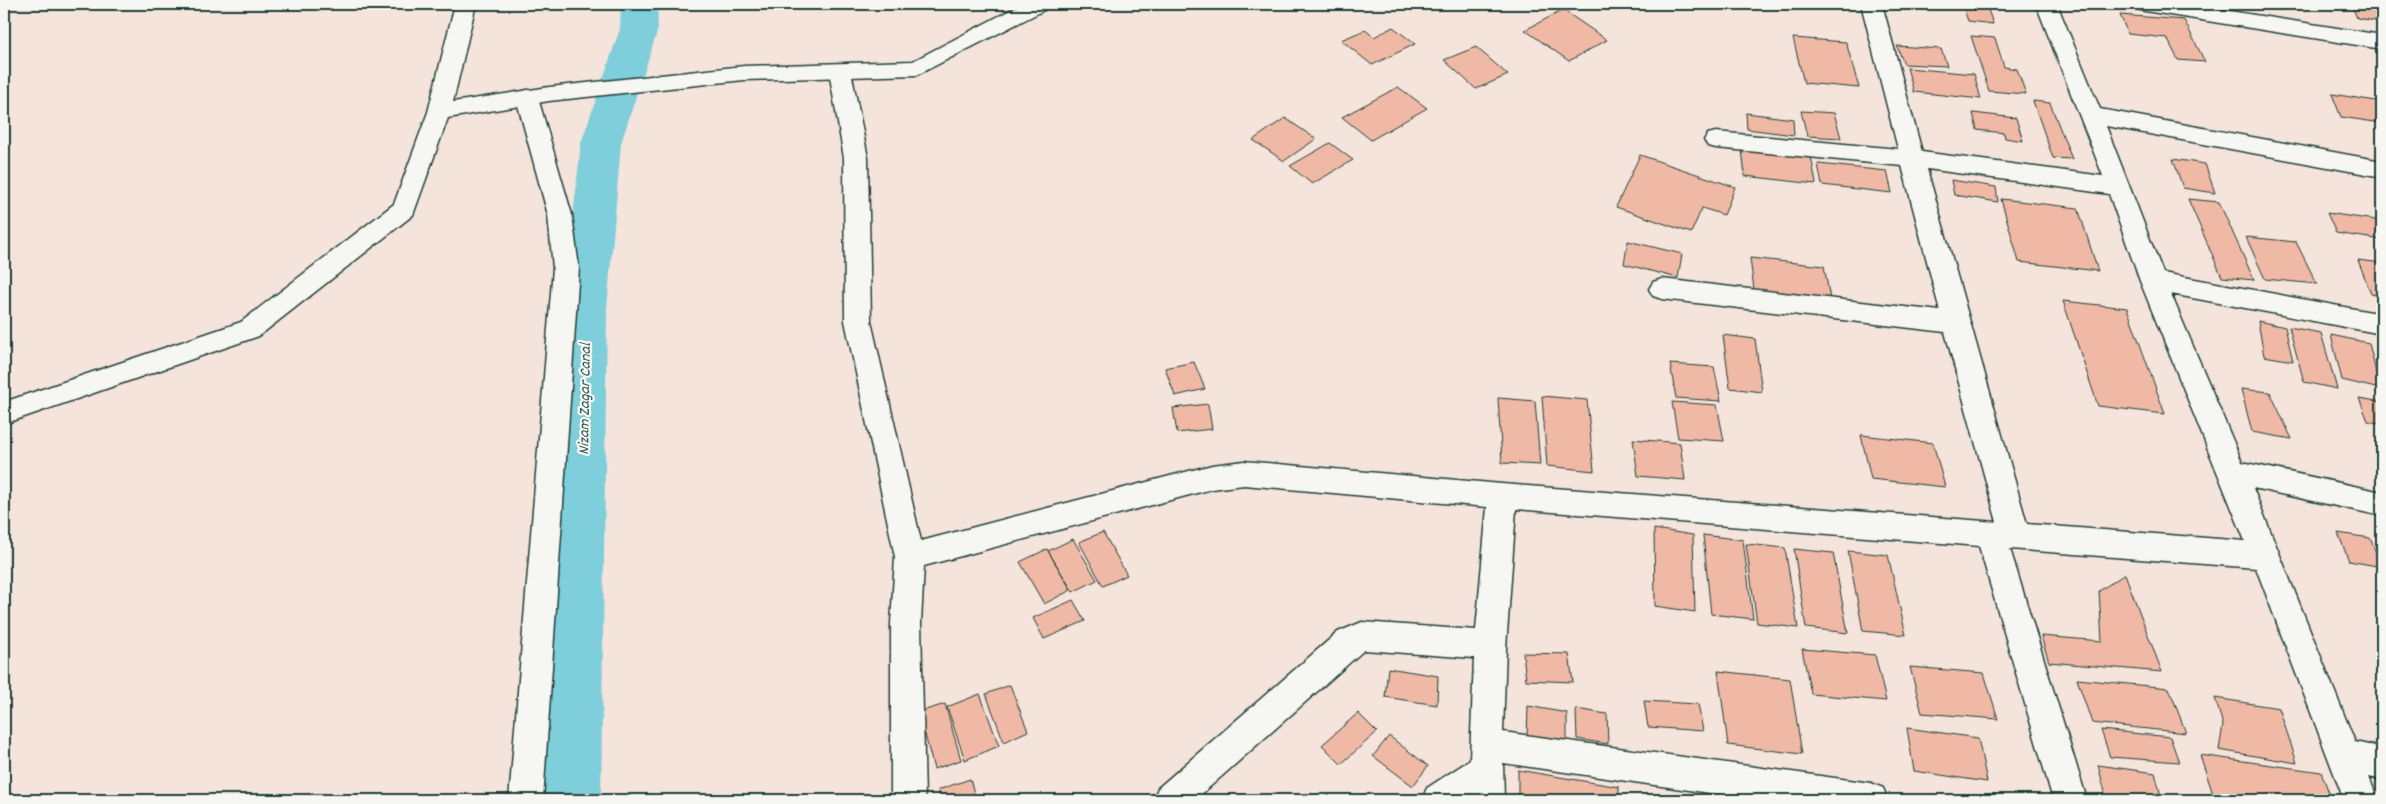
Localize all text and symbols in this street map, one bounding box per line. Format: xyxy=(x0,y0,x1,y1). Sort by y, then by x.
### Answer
water label: Nizam Zagar Canal xyxy=(573,342,598,455)

